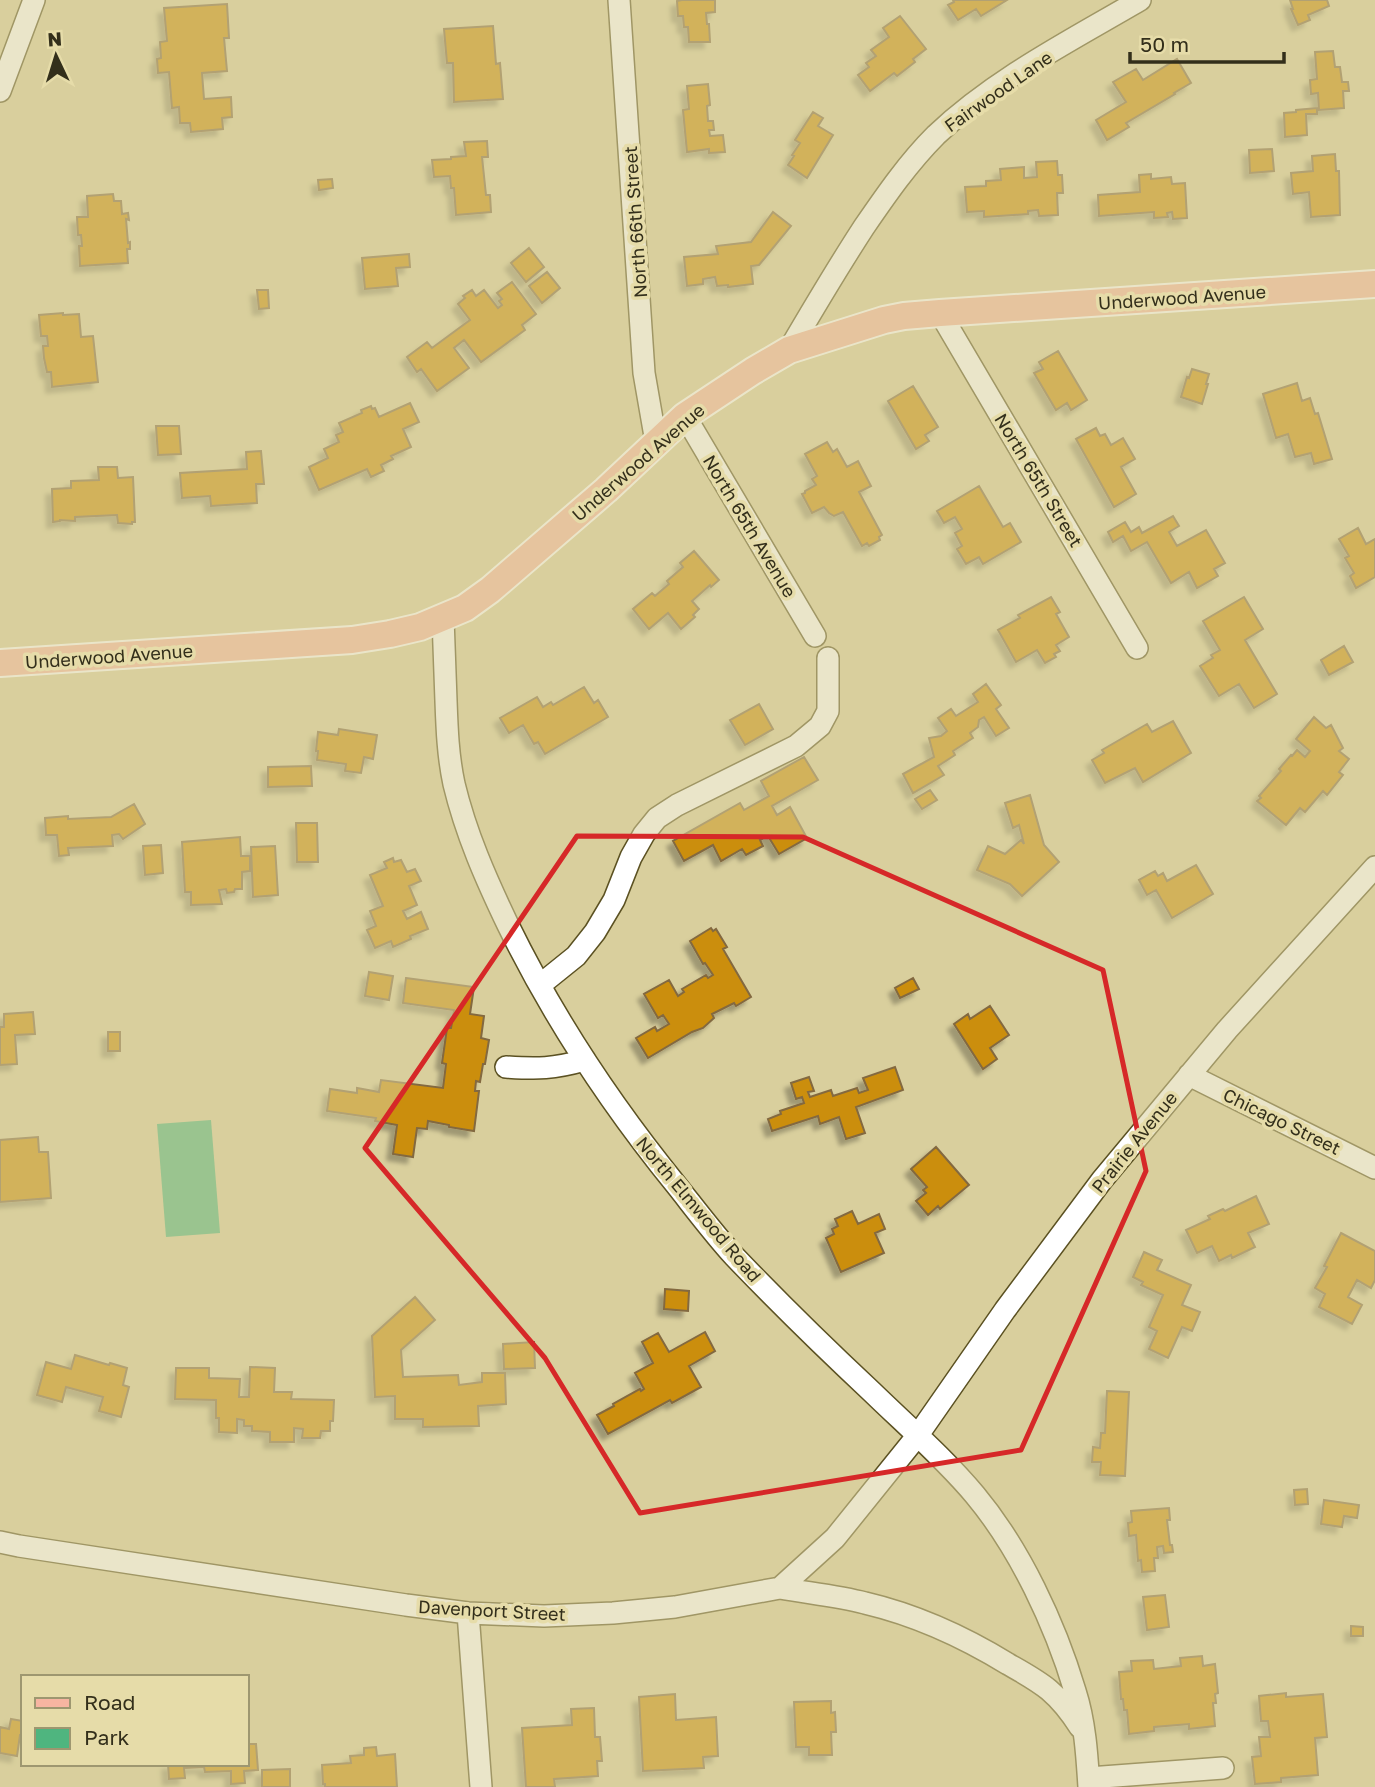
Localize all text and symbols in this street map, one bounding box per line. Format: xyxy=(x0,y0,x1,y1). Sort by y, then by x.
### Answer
north arrow xyxy=(21,21,91,91)
scale bar xyxy=(1130,21,1284,65)
text: N xyxy=(47,27,63,51)
text: 50 m xyxy=(1140,31,1189,57)
street label: Fairwood Lane xyxy=(940,46,1056,136)
street label: North 66th Street xyxy=(619,145,651,299)
street label: Underwood Avenue xyxy=(1097,280,1267,314)
street label: Underwood Avenue xyxy=(567,399,709,525)
street label: North 65th Street xyxy=(990,409,1088,551)
street label: North 65th Avenue xyxy=(699,451,801,601)
street label: Underwood Avenue xyxy=(24,639,194,673)
street label: Chicago Street xyxy=(1220,1083,1344,1159)
street label: Prairie Avenue xyxy=(1086,1087,1182,1197)
street label: North Elmwood Road xyxy=(632,1132,766,1286)
street label: Davenport Street xyxy=(418,1595,566,1625)
legend xyxy=(21,1675,248,1766)
text: Road xyxy=(84,1689,135,1715)
text: Park xyxy=(84,1724,130,1750)

